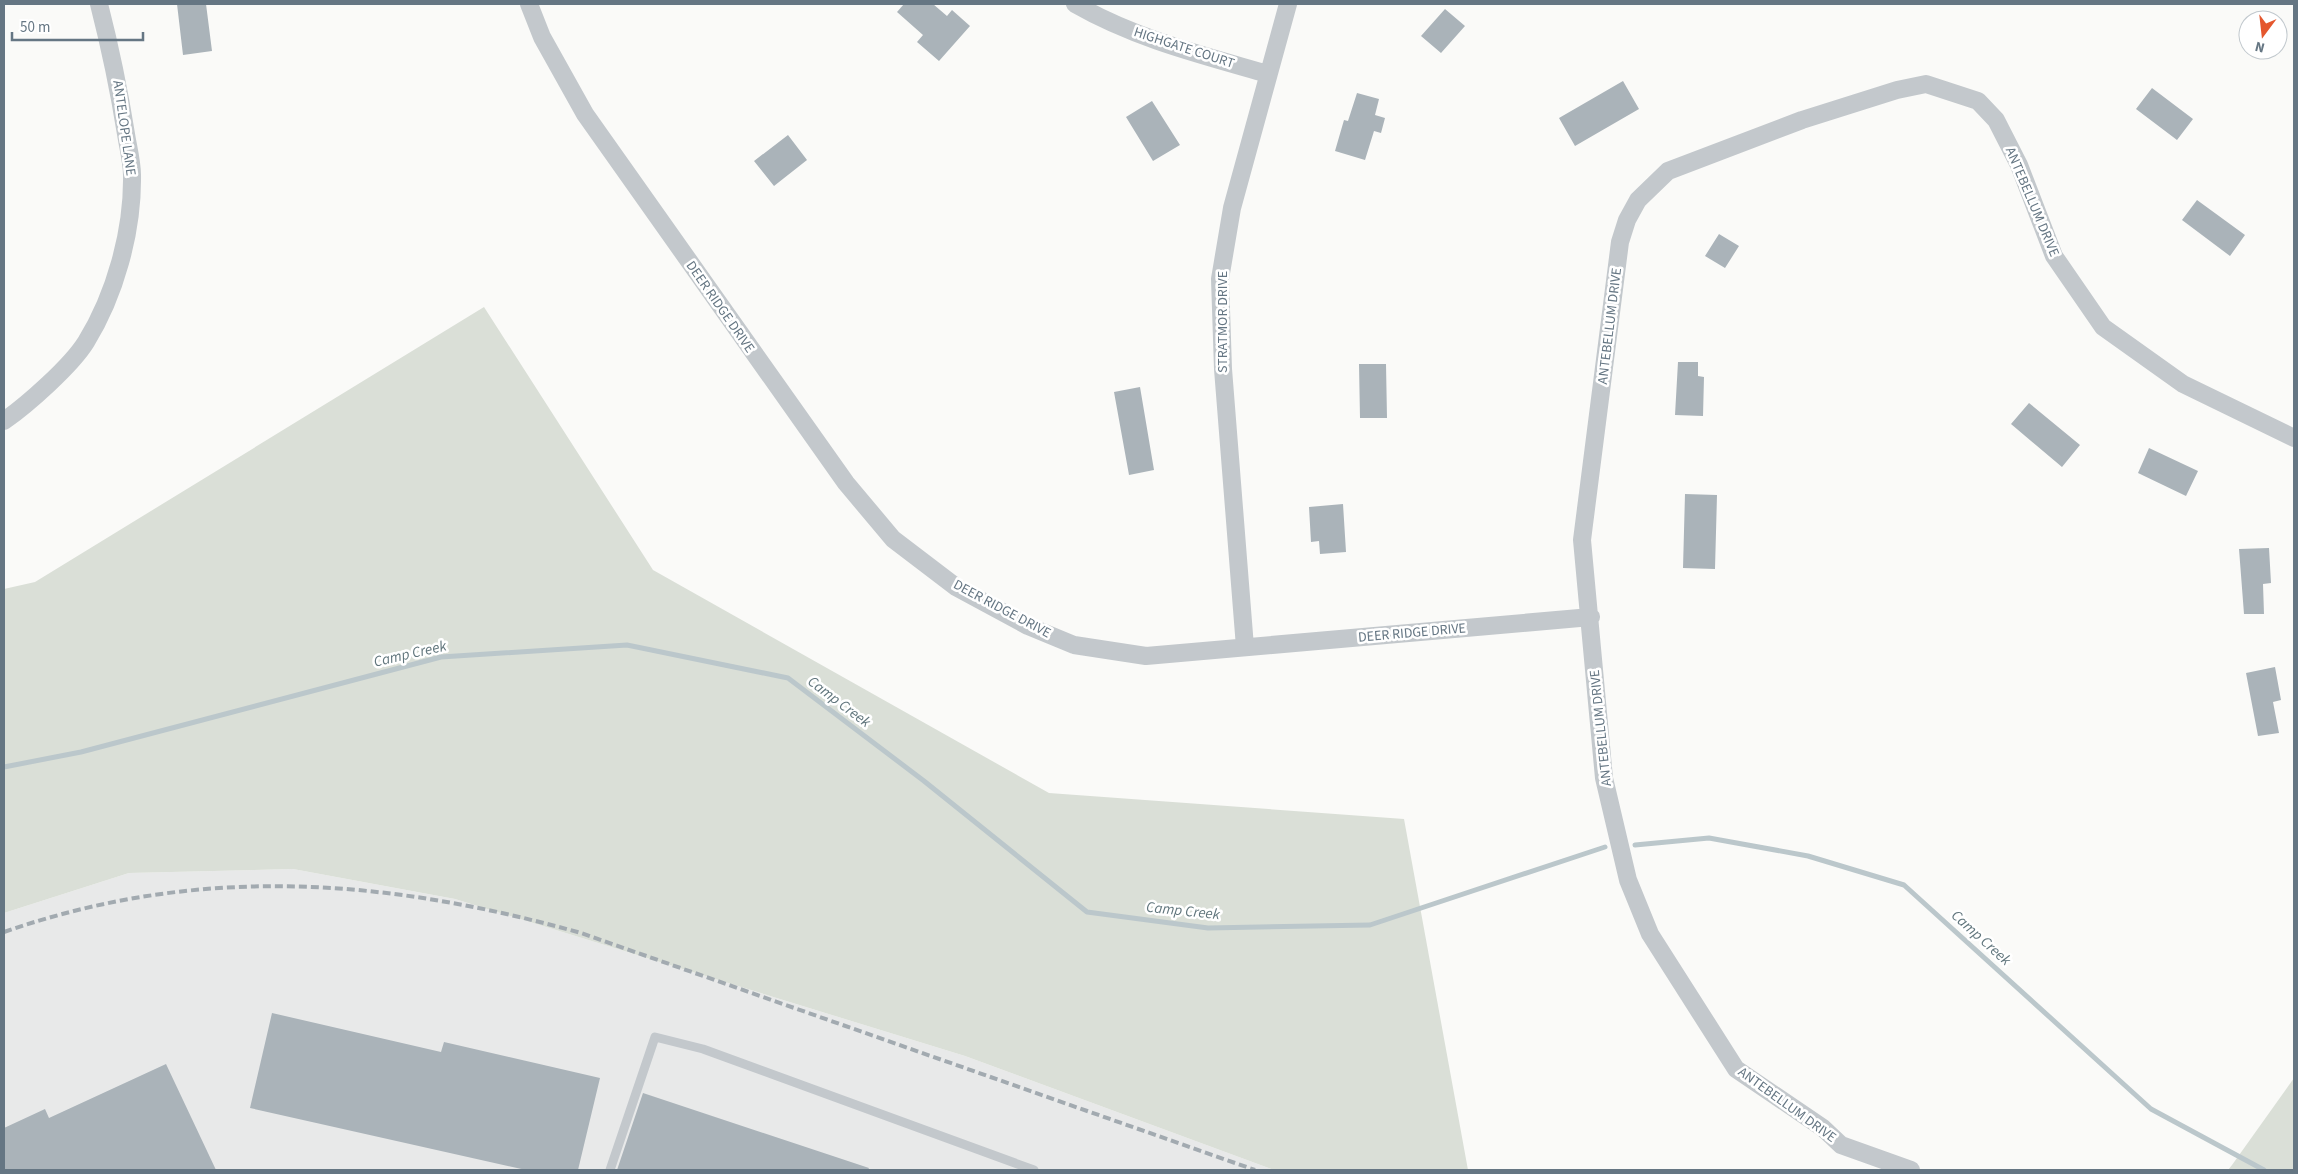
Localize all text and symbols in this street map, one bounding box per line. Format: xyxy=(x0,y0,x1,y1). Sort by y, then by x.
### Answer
scale bar xyxy=(12,10,144,42)
north arrow xyxy=(2238,10,2288,60)
text: 50 m xyxy=(20,17,50,38)
street label: HIGHGATE COURT xyxy=(1131,22,1237,74)
text: N xyxy=(2253,36,2267,57)
street label: ANTELOPE LANE xyxy=(107,79,141,177)
street label: ANTEBELLUM DRIVE xyxy=(2000,144,2064,260)
street label: DEER RIDGE DRIVE xyxy=(681,257,759,357)
street label: ANTEBELLUM DRIVE xyxy=(1593,267,1627,385)
street label: STRATMOR DRIVE xyxy=(1213,271,1233,373)
street label: DEER RIDGE DRIVE xyxy=(950,575,1054,643)
street label: DEER RIDGE DRIVE xyxy=(1357,618,1467,648)
water label: Camp Creek xyxy=(372,635,449,673)
street label: ANTEBELLUM DRIVE xyxy=(1585,669,1617,787)
water label: Camp Creek xyxy=(803,671,876,733)
water label: Camp Creek xyxy=(1145,897,1222,925)
water label: Camp Creek xyxy=(1946,905,2016,971)
street label: ANTEBELLUM DRIVE xyxy=(1734,1062,1840,1148)

